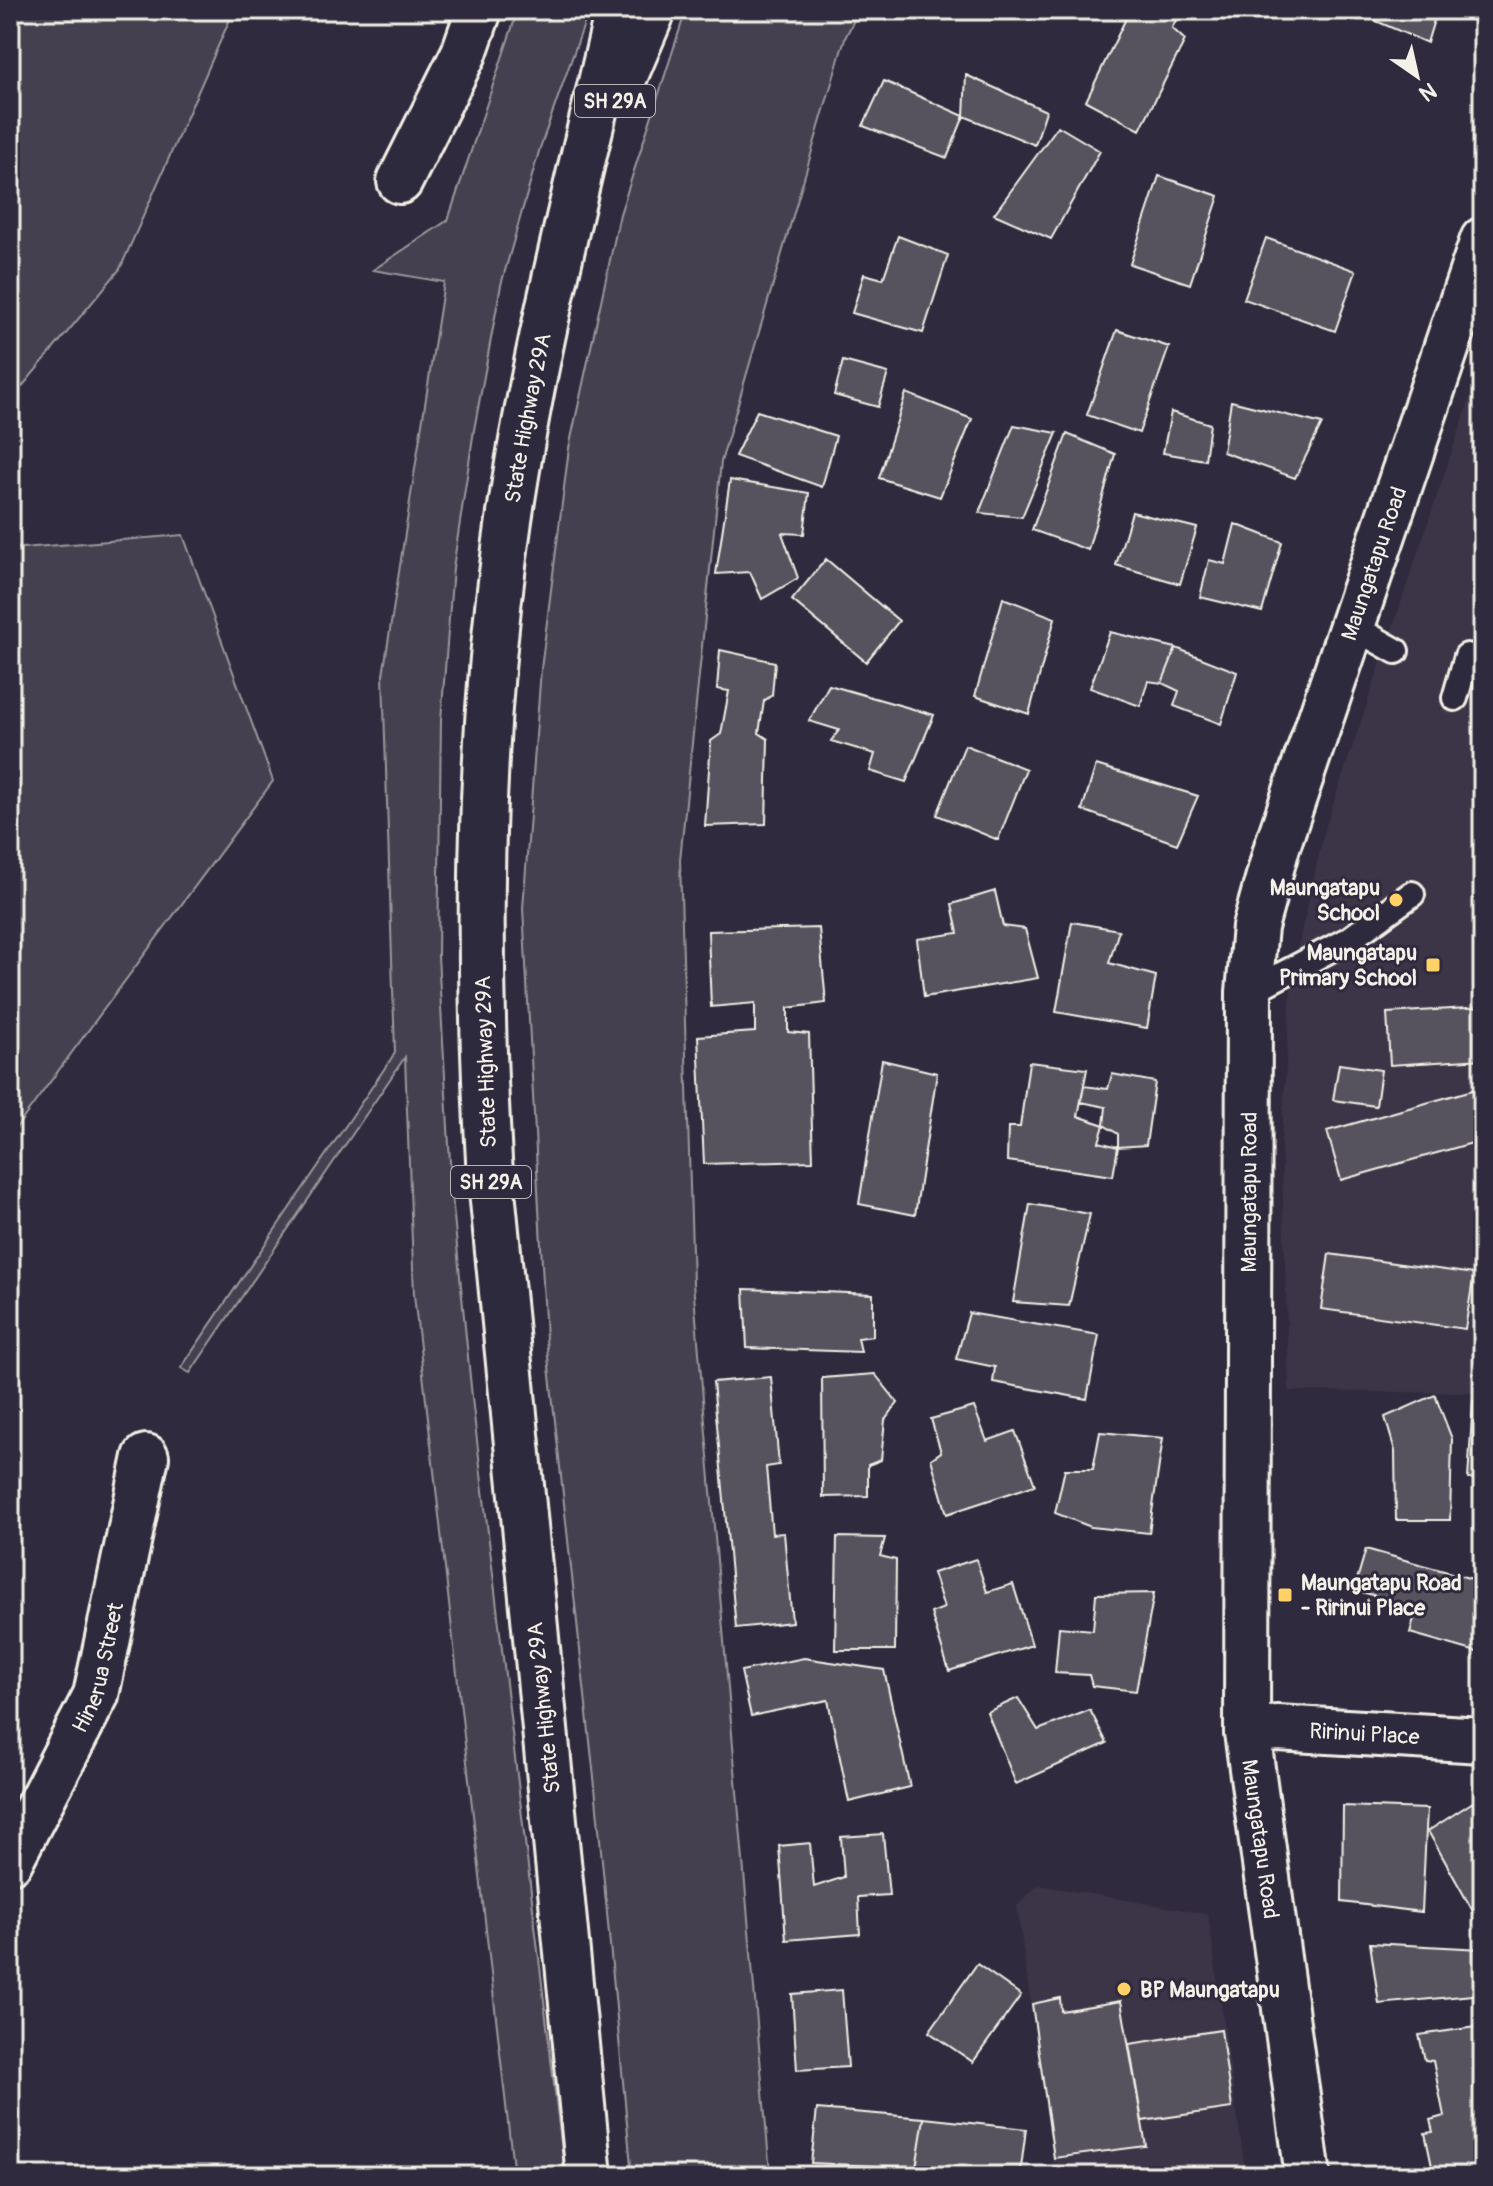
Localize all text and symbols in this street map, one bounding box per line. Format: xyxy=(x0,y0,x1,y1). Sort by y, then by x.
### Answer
north arrow xyxy=(1377,36,1457,116)
text: N xyxy=(1414,76,1442,108)
road number: SH 29A xyxy=(575,85,655,117)
street label: State Highway 29A xyxy=(499,331,558,505)
street label: Maungatapu Road xyxy=(1335,483,1413,644)
place label: Maungatapu School xyxy=(1270,874,1380,927)
marker: Maungatapu School xyxy=(1387,891,1405,909)
place label: Maungatapu Primary School xyxy=(1279,939,1417,992)
marker: Maungatapu Primary School xyxy=(1424,956,1442,974)
street label: State Highway 29A xyxy=(469,975,503,1149)
street label: Maungatapu Road xyxy=(1235,1112,1264,1273)
road number: SH 29A xyxy=(451,1166,531,1198)
place label: Maungatapu Road - Ririnui Place xyxy=(1301,1569,1462,1622)
marker: Maungatapu Road - Ririnui Place xyxy=(1276,1586,1294,1604)
street label: Hinerua Street xyxy=(66,1600,130,1738)
street label: State Highway 29A xyxy=(521,1621,567,1795)
street label: Ririnui Place xyxy=(1309,1717,1420,1751)
street label: Maungatapu Road xyxy=(1235,1758,1285,1921)
place label: BP Maungatapu xyxy=(1140,1976,1280,2004)
marker: BP Maungatapu xyxy=(1115,1980,1133,1998)

